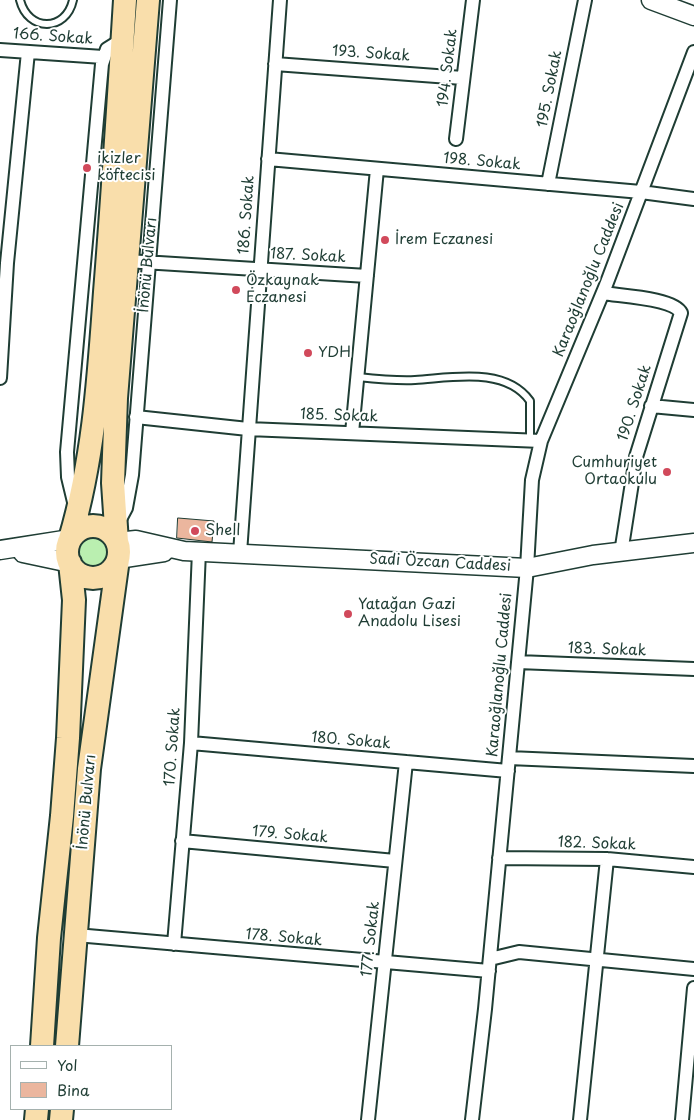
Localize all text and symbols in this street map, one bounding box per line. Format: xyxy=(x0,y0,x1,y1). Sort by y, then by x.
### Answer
street label: 166. Sokak xyxy=(12,25,94,49)
street label: 194. Sokak xyxy=(434,28,462,108)
street label: 193. Sokak xyxy=(331,42,411,66)
street label: 195. Sokak xyxy=(534,49,566,129)
place label: ikizler köftecisi xyxy=(97,150,156,185)
street label: 198. Sokak xyxy=(443,150,521,174)
marker: ikizler köftecisi xyxy=(81,162,93,174)
street label: 186. Sokak xyxy=(235,175,259,255)
street label: Karaoğlanoğlu Caddesi xyxy=(550,200,628,360)
street label: İnönü Bulvarı xyxy=(135,217,161,313)
place label: İrem Eczanesi xyxy=(395,231,493,249)
marker: İrem Eczanesi xyxy=(379,234,391,246)
street label: 187. Sokak xyxy=(270,245,346,267)
place label: Özkaynak Eczanesi xyxy=(246,272,319,307)
marker: Özkaynak Eczanesi xyxy=(230,284,242,296)
place label: YDH xyxy=(318,344,351,362)
marker: YDH xyxy=(302,347,314,359)
street label: 190. Sokak xyxy=(614,363,656,443)
street label: 185. Sokak xyxy=(300,406,378,426)
place label: Cumhuriyet Ortaokulu xyxy=(571,454,657,489)
marker: Cumhuriyet Ortaokulu xyxy=(661,466,673,478)
place label: Shell xyxy=(205,522,240,540)
marker: Shell xyxy=(189,525,201,537)
street label: Sadi Özcan Caddesi xyxy=(369,550,511,576)
street label: Karaoğlanoğlu Caddesi xyxy=(484,592,516,758)
place label: Yatağan Gazi Anadolu Lisesi xyxy=(358,596,461,631)
marker: Yatağan Gazi Anadolu Lisesi xyxy=(342,608,354,620)
street label: 183. Sokak xyxy=(567,640,647,660)
street label: 170. Sokak xyxy=(161,707,185,787)
street label: 180. Sokak xyxy=(310,729,392,753)
street label: İnönü Bulvarı xyxy=(74,754,100,850)
street label: 179. Sokak xyxy=(251,823,329,847)
street label: 182. Sokak xyxy=(558,834,636,854)
street label: 177. Sokak xyxy=(358,900,384,978)
street label: 178. Sokak xyxy=(245,926,323,950)
legend xyxy=(10,1045,172,1110)
text: Yol xyxy=(57,1053,78,1076)
text: Bina xyxy=(57,1078,89,1101)

